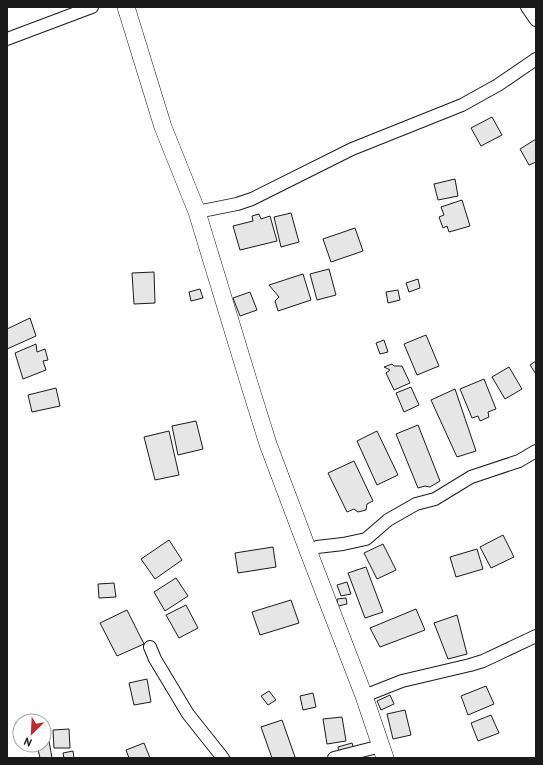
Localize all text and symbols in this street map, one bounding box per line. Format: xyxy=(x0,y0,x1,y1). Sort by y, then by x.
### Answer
north arrow xyxy=(12,713,52,753)
text: N xyxy=(22,734,34,750)

